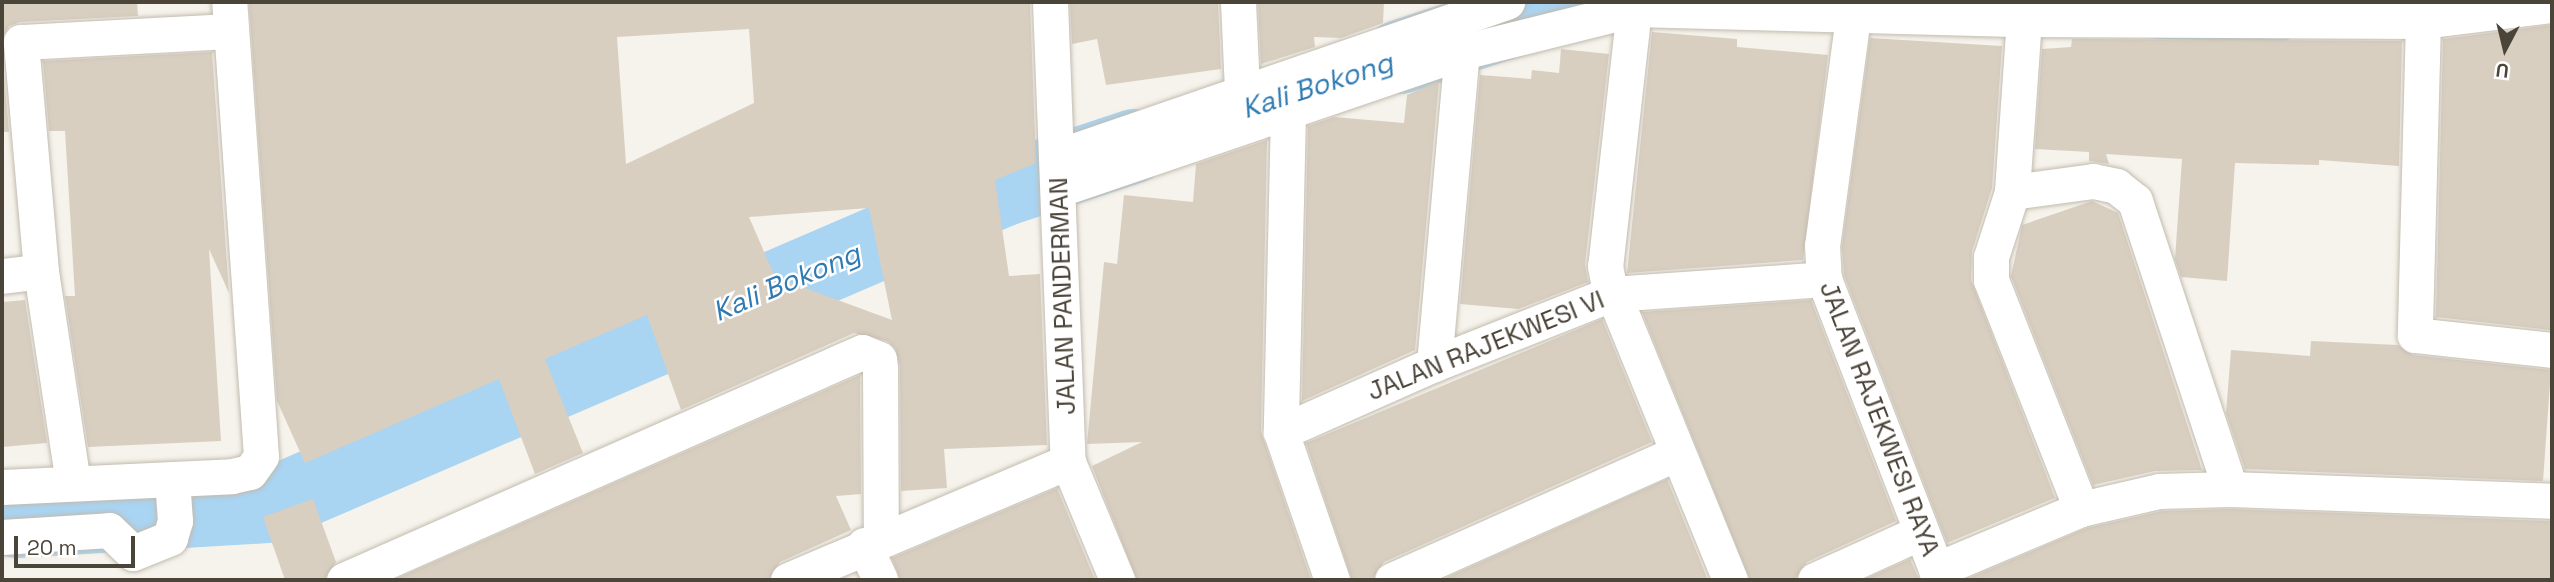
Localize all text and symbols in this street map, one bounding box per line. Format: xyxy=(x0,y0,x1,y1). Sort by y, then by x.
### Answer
north arrow xyxy=(2470,14,2540,84)
water label: Kali Bokong xyxy=(1237,45,1397,125)
text: U xyxy=(2495,57,2510,84)
street label: JALAN PANDERMAN xyxy=(1043,177,1083,415)
water label: Kali Bokong xyxy=(707,236,865,328)
street label: JALAN RAJEKWESI RAYA xyxy=(1812,277,1946,561)
street label: JALAN RAJEKWESI VI xyxy=(1363,284,1609,408)
scale bar xyxy=(18,522,138,566)
text: 20 m xyxy=(27,534,77,561)

